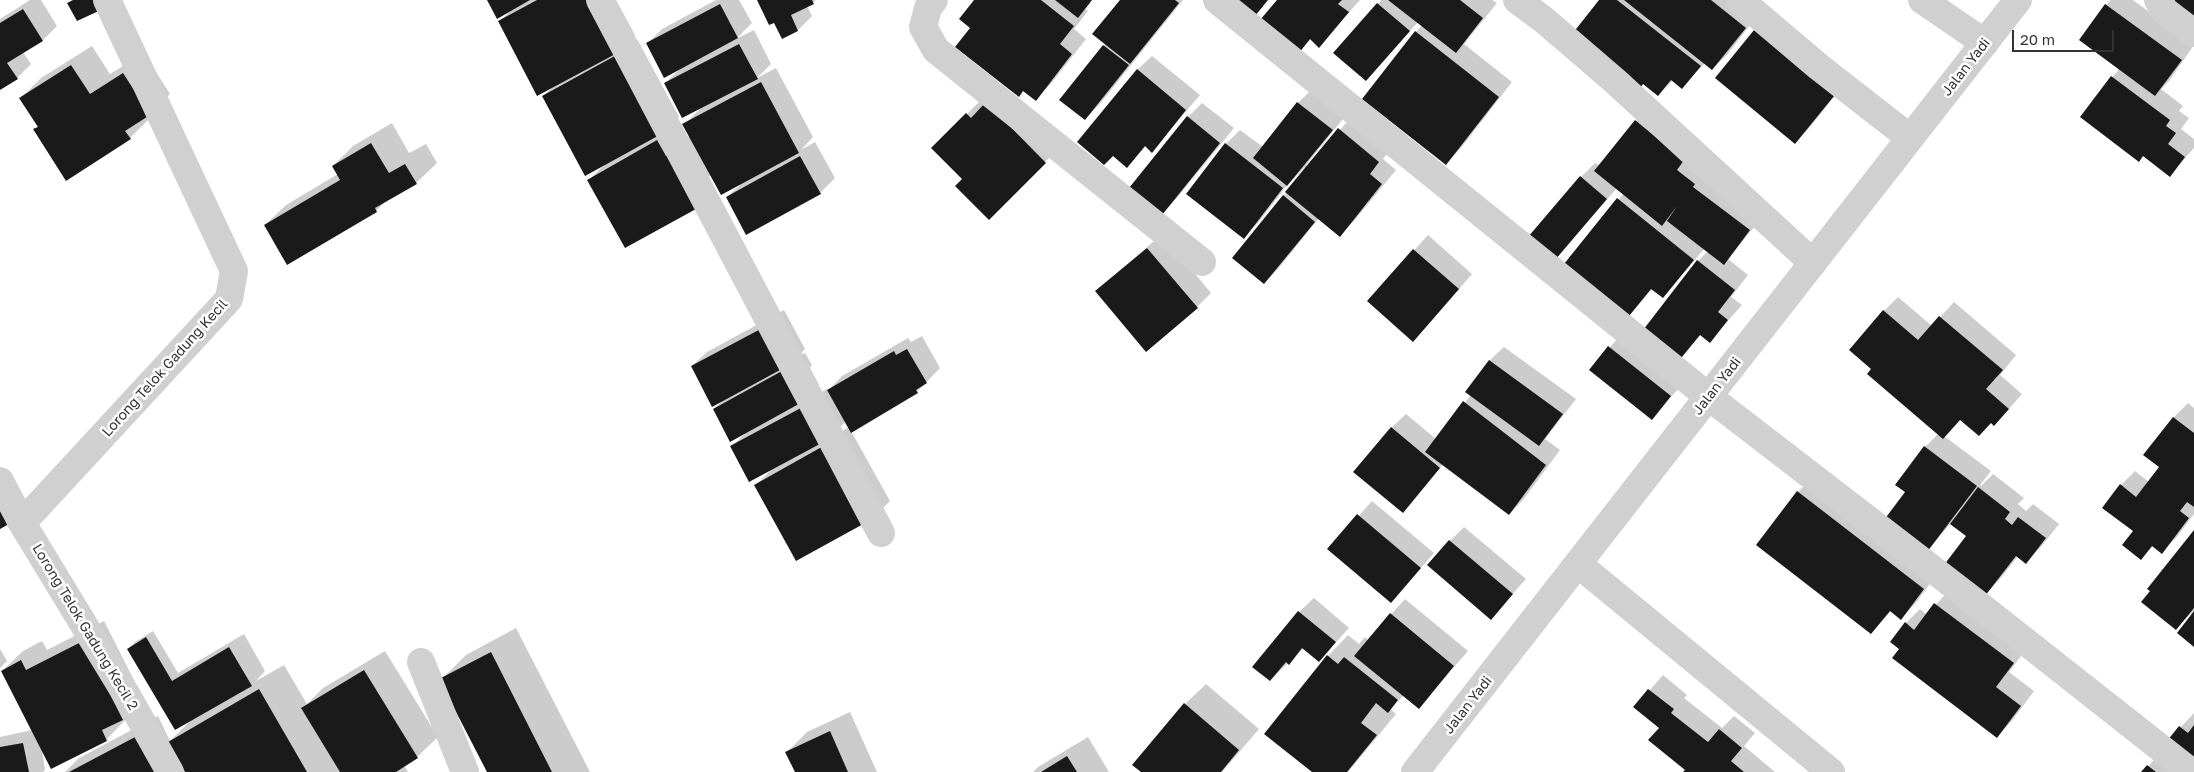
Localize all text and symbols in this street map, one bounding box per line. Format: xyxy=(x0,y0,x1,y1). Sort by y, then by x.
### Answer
scale bar xyxy=(2014,20,2116,52)
text: 20 m xyxy=(2020,30,2055,48)
street label: Jalan Yadi xyxy=(1938,35,1994,99)
street label: Lorong Telok Gadung Kecil xyxy=(99,296,231,440)
street label: Jalan Yadi xyxy=(1689,354,1745,418)
street label: Lorong Telok Gadung Kecil 2 xyxy=(29,541,141,713)
street label: Jalan Yadi xyxy=(1440,673,1496,737)

